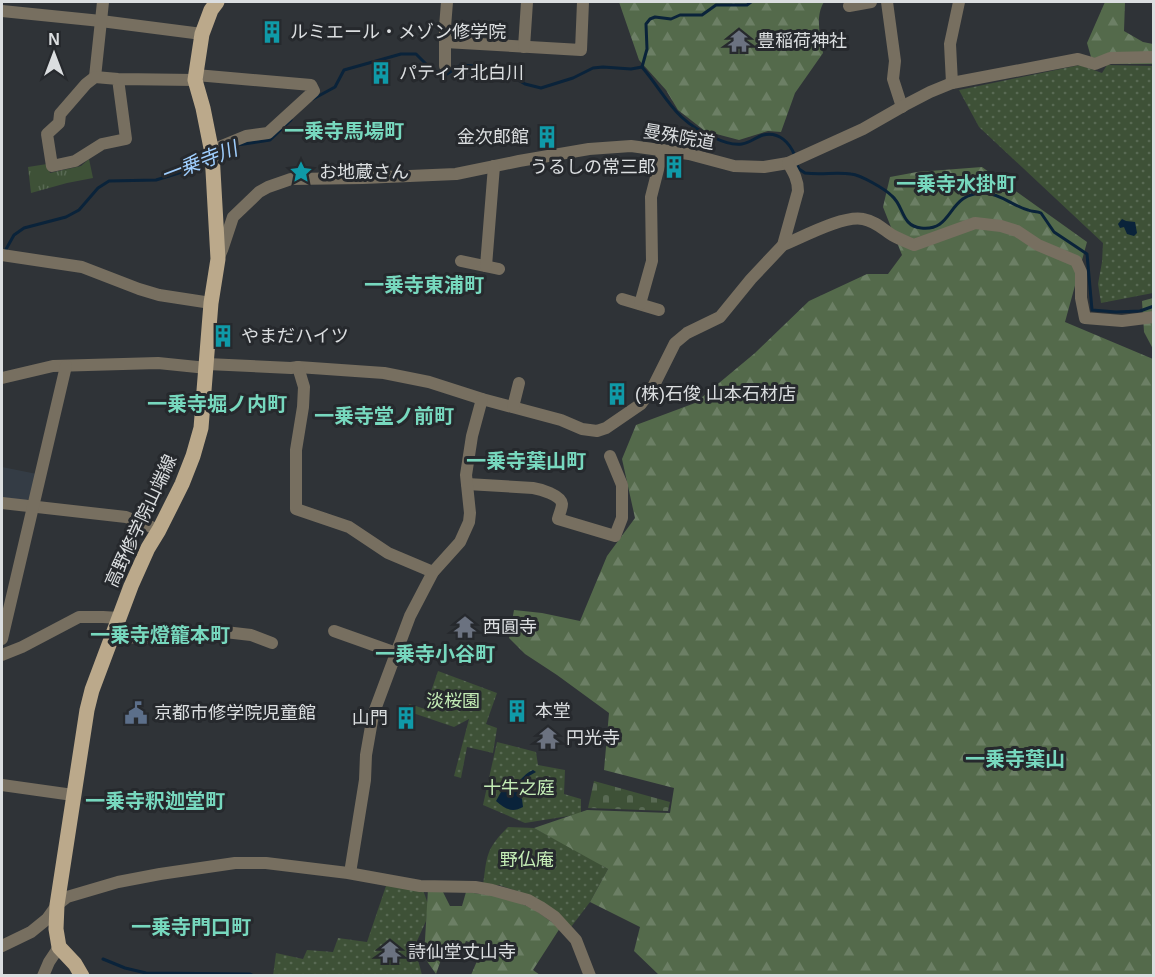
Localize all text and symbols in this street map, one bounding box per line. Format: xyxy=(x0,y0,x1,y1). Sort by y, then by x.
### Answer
building icon: ルミエール・メゾン修学院 xyxy=(259,19,285,45)
place label: ルミエール・メゾン修学院 xyxy=(290,22,506,42)
north arrow xyxy=(24,24,84,84)
temple icon: 豊稲荷神社 xyxy=(726,28,752,54)
text: N xyxy=(48,31,60,48)
place label: 豊稲荷神社 xyxy=(757,31,847,51)
building icon: パティオ北白川 xyxy=(368,60,394,86)
place label: パティオ北白川 xyxy=(399,63,524,83)
district label: 一乗寺馬場町 xyxy=(284,120,404,142)
street label: 曼殊院道 xyxy=(642,121,716,153)
building icon: 金次郎館 xyxy=(534,124,560,150)
place label: 金次郎館 xyxy=(457,127,529,147)
water label: 一乗寺川 xyxy=(158,137,242,187)
building icon: うるしの常三郎 xyxy=(661,154,687,180)
place label: うるしの常三郎 xyxy=(530,157,656,177)
place icon: お地蔵さん xyxy=(288,159,314,185)
place label: お地蔵さん xyxy=(319,162,409,182)
district label: 一乗寺水掛町 xyxy=(896,173,1016,195)
district label: 一乗寺東浦町 xyxy=(364,274,484,296)
building icon: やまだハイツ xyxy=(210,323,236,349)
place label: やまだハイツ xyxy=(241,326,349,346)
building icon: (株)石俊 山本石材店 xyxy=(604,381,630,407)
place label: (株)石俊 山本石材店 xyxy=(635,384,796,404)
district label: 一乗寺堀ノ内町 xyxy=(147,393,287,415)
district label: 一乗寺堂ノ前町 xyxy=(314,405,454,427)
district label: 一乗寺葉山町 xyxy=(466,450,586,472)
street label: 高野修学院山端線 xyxy=(102,452,180,590)
temple icon: 西圓寺 xyxy=(452,614,478,640)
place label: 西圓寺 xyxy=(483,617,537,637)
district label: 一乗寺燈籠本町 xyxy=(90,624,230,646)
district label: 一乗寺小谷町 xyxy=(375,643,495,665)
park label: 淡桜園 xyxy=(426,691,480,711)
building icon: 本堂 xyxy=(504,698,530,724)
public building icon: 京都市修学院児童館 xyxy=(123,700,149,726)
place label: 本堂 xyxy=(535,701,571,721)
place label: 京都市修学院児童館 xyxy=(154,703,316,723)
building icon: 山門 xyxy=(393,705,419,731)
place label: 山門 xyxy=(352,708,388,728)
temple icon: 円光寺 xyxy=(535,725,561,751)
place label: 円光寺 xyxy=(566,728,620,748)
district label: 一乗寺葉山 xyxy=(965,748,1065,770)
park label: 十牛之庭 xyxy=(483,778,555,798)
district label: 一乗寺釈迦堂町 xyxy=(85,790,225,812)
park label: 野仏庵 xyxy=(500,850,554,870)
district label: 一乗寺門口町 xyxy=(131,916,251,938)
temple icon: 詩仙堂丈山寺 xyxy=(377,939,403,965)
place label: 詩仙堂丈山寺 xyxy=(408,942,516,962)

